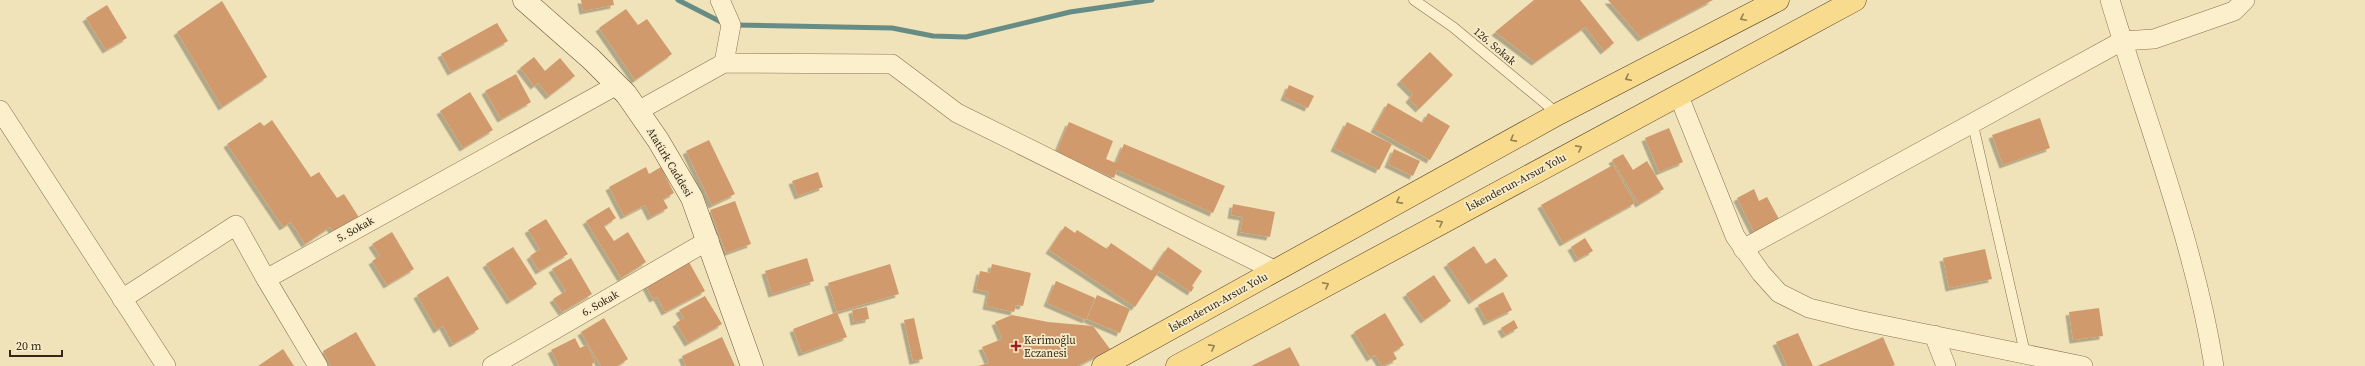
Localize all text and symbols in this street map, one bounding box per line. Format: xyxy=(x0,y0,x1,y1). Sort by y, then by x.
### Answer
one-way arrow xyxy=(1740,13,1747,21)
street label: 126. Sokak xyxy=(1470,24,1520,69)
one-way arrow xyxy=(1625,73,1632,81)
street label: Atatürk Caddesi xyxy=(643,125,696,200)
one-way arrow xyxy=(1510,134,1517,141)
one-way arrow xyxy=(1575,145,1582,153)
street label: İskenderun-Arsuz Yolu xyxy=(1464,149,1569,215)
one-way arrow xyxy=(1396,197,1403,204)
street label: 5. Sokak xyxy=(334,213,377,246)
one-way arrow xyxy=(1436,221,1443,228)
street label: İskenderun-Arsuz Yolu xyxy=(1166,269,1271,336)
one-way arrow xyxy=(1322,283,1329,290)
street label: 6. Sokak xyxy=(579,286,622,320)
scale bar xyxy=(10,332,62,358)
place label: Kerimoğlu Eczanesi xyxy=(1024,333,1076,361)
text: 20 m xyxy=(16,338,42,354)
marker: Kerimoğlu Eczanesi xyxy=(1011,341,1021,351)
one-way arrow xyxy=(1208,345,1215,352)

